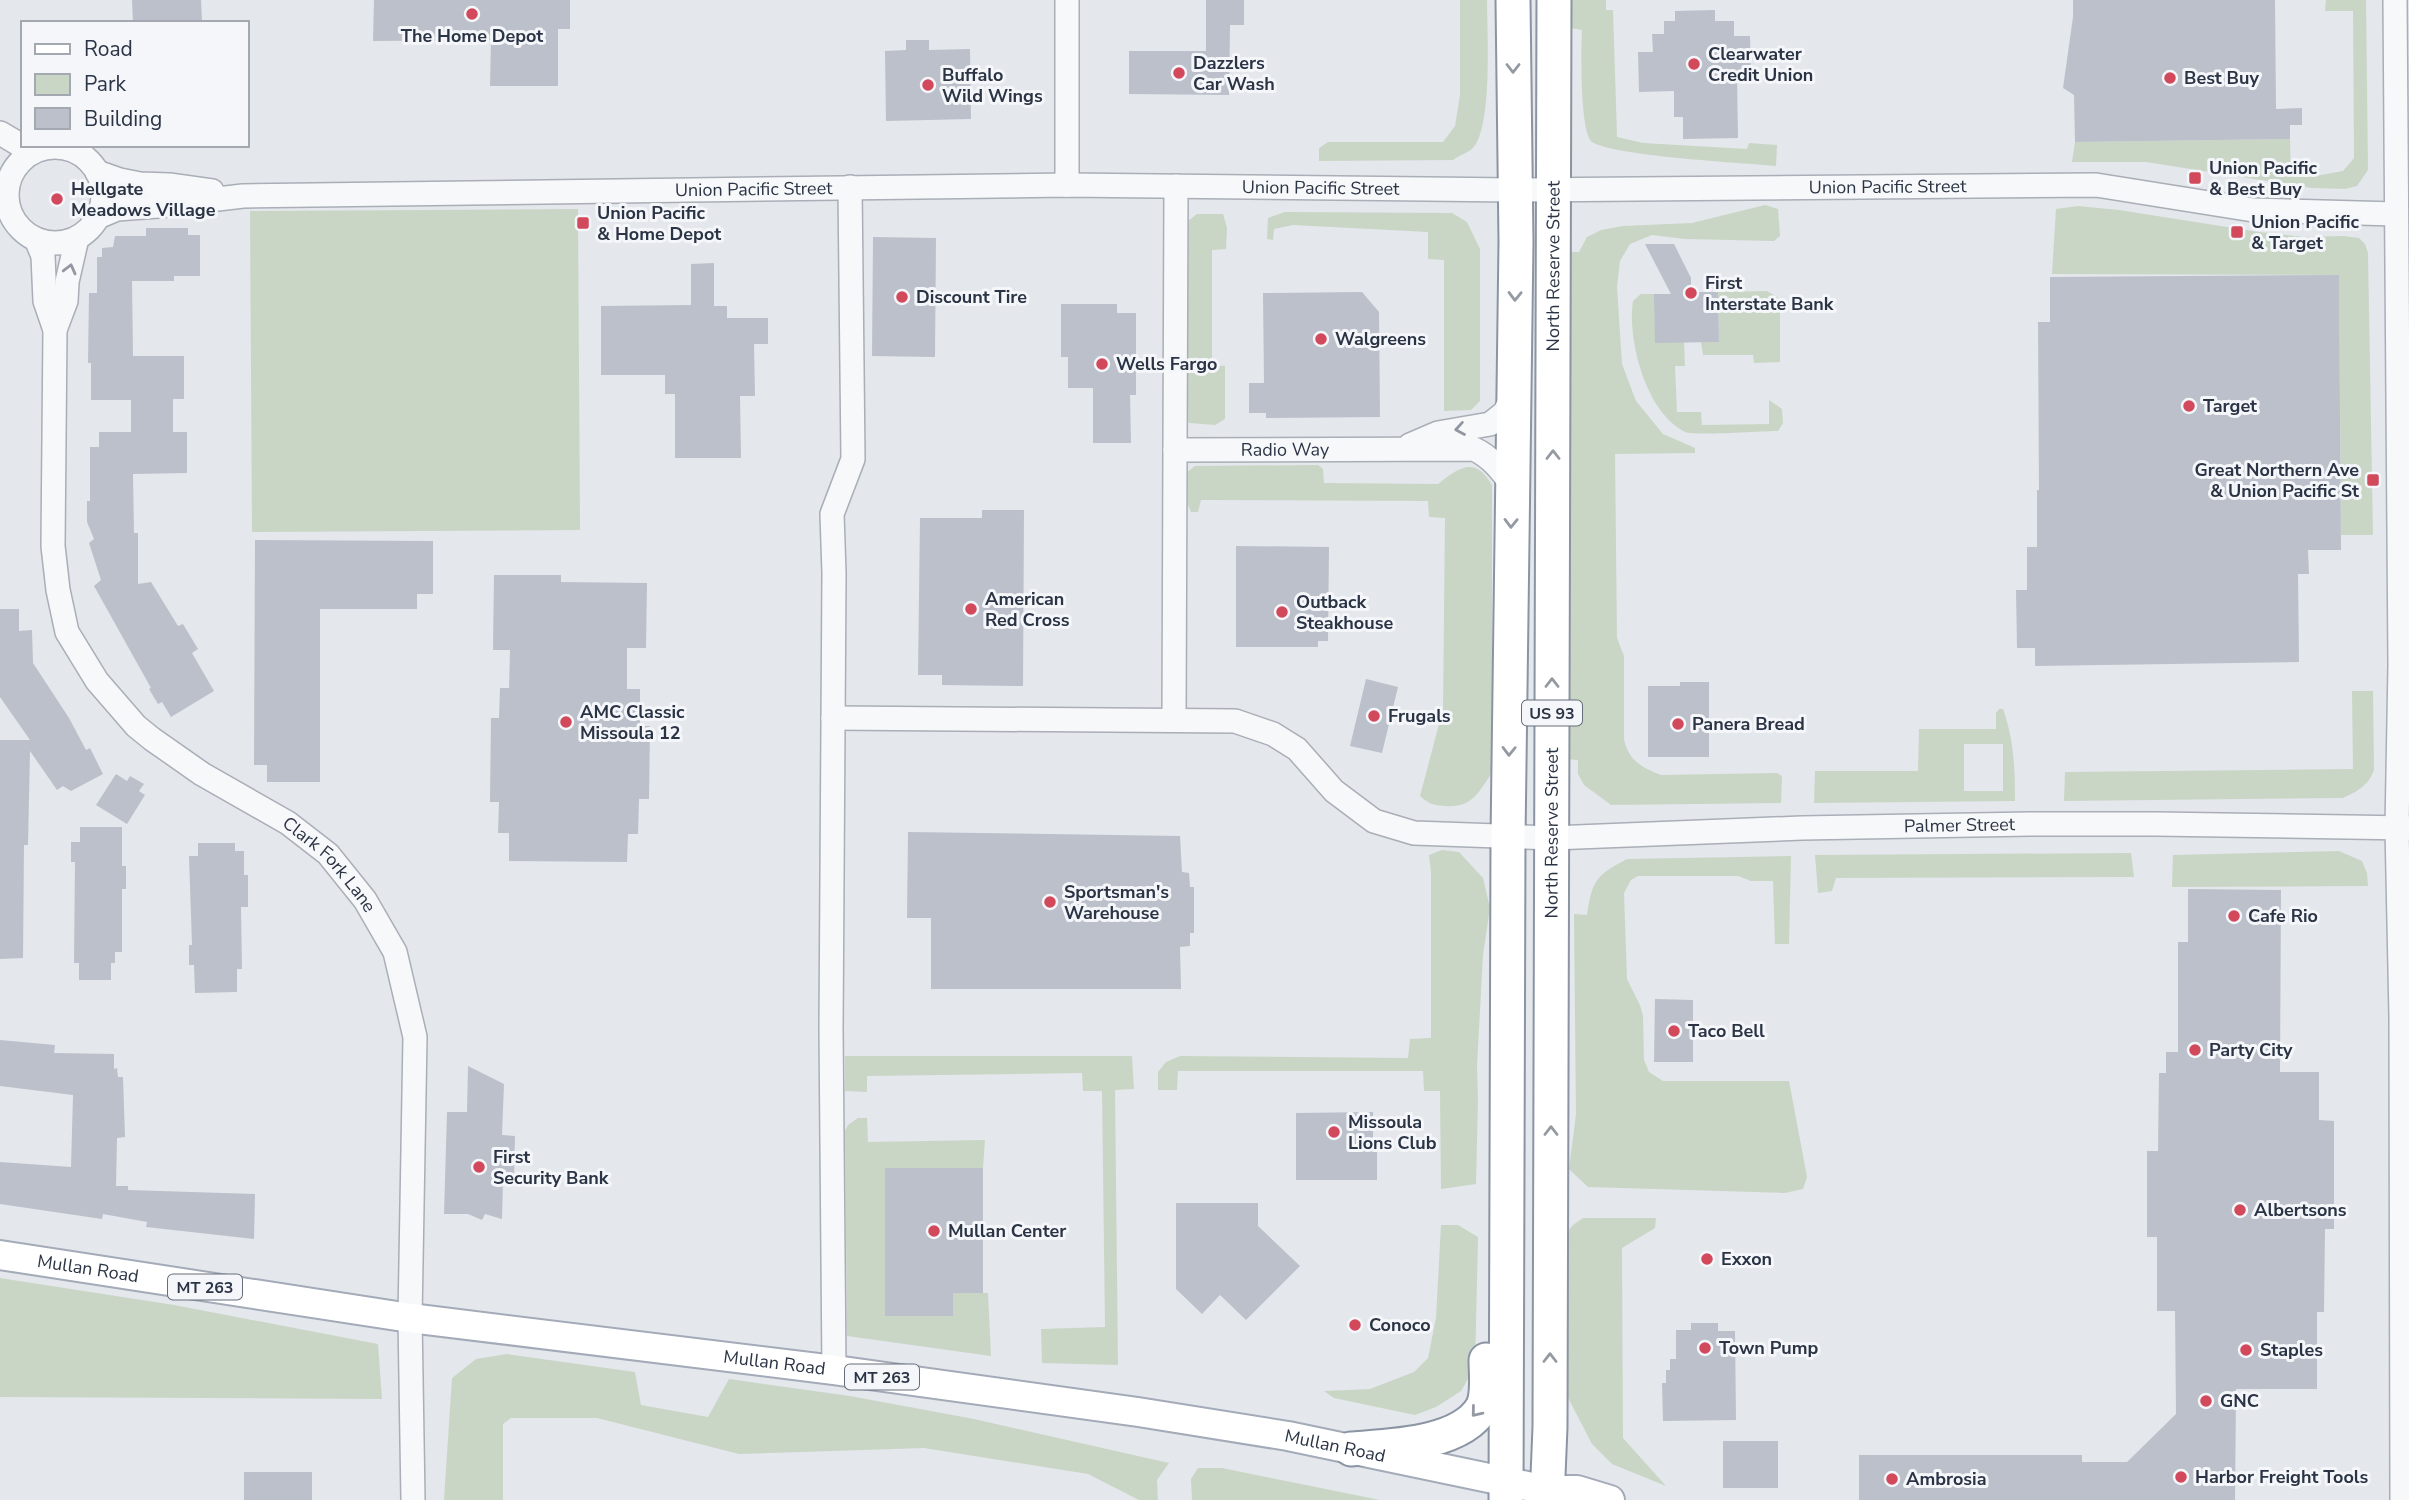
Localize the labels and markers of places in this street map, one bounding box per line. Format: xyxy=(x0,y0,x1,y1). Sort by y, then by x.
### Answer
marker: The Home Depot xyxy=(464,6,480,22)
place label: The Home Depot xyxy=(401,24,543,48)
place label: Clearwater Credit Union xyxy=(1708,42,1813,87)
place label: Dazzlers Car Wash xyxy=(1193,51,1275,96)
marker: Clearwater Credit Union xyxy=(1686,56,1702,72)
place label: Buffalo Wild Wings xyxy=(942,63,1043,108)
marker: Dazzlers Car Wash xyxy=(1171,65,1187,81)
place label: Best Buy xyxy=(2184,66,2259,90)
marker: Best Buy xyxy=(2162,70,2178,86)
marker: Buffalo Wild Wings xyxy=(920,77,936,93)
place label: Union Pacific & Best Buy xyxy=(2209,156,2317,201)
marker: Union Pacific & Best Buy xyxy=(2187,170,2203,186)
place label: Hellgate Meadows Village xyxy=(71,177,216,222)
marker: Hellgate Meadows Village xyxy=(49,191,65,207)
place label: Union Pacific & Home Depot xyxy=(597,201,721,246)
place label: Union Pacific & Target xyxy=(2251,210,2359,255)
marker: Union Pacific & Home Depot xyxy=(575,215,591,231)
marker: Union Pacific & Target xyxy=(2229,224,2245,240)
place label: First Interstate Bank xyxy=(1705,271,1834,316)
place label: Discount Tire xyxy=(916,285,1027,309)
marker: First Interstate Bank xyxy=(1683,285,1699,301)
marker: Discount Tire xyxy=(894,289,910,305)
place label: Walgreens xyxy=(1335,327,1426,351)
marker: Walgreens xyxy=(1313,331,1329,347)
place label: Wells Fargo xyxy=(1116,352,1217,376)
marker: Wells Fargo xyxy=(1094,356,1110,372)
place label: Target xyxy=(2203,394,2257,418)
marker: Target xyxy=(2181,398,2197,414)
place label: Great Northern Ave & Union Pacific St xyxy=(2194,458,2359,503)
marker: Great Northern Ave & Union Pacific St xyxy=(2365,472,2381,488)
place label: American Red Cross xyxy=(985,587,1070,632)
place label: Outback Steakhouse xyxy=(1296,590,1393,635)
marker: American Red Cross xyxy=(963,601,979,617)
marker: Outback Steakhouse xyxy=(1274,604,1290,620)
place label: AMC Classic Missoula 12 xyxy=(580,700,685,745)
place label: Frugals xyxy=(1388,704,1451,728)
marker: Frugals xyxy=(1366,708,1382,724)
place label: Panera Bread xyxy=(1692,712,1805,736)
marker: AMC Classic Missoula 12 xyxy=(558,714,574,730)
marker: Panera Bread xyxy=(1670,716,1686,732)
place label: Sportsman's Warehouse xyxy=(1064,880,1169,925)
marker: Sportsman's Warehouse xyxy=(1042,894,1058,910)
place label: Cafe Rio xyxy=(2248,904,2318,928)
marker: Cafe Rio xyxy=(2226,908,2242,924)
place label: Taco Bell xyxy=(1688,1019,1765,1043)
marker: Taco Bell xyxy=(1666,1023,1682,1039)
place label: Party City xyxy=(2209,1038,2293,1062)
marker: Party City xyxy=(2187,1042,2203,1058)
place label: Missoula Lions Club xyxy=(1348,1110,1437,1155)
marker: Missoula Lions Club xyxy=(1326,1124,1342,1140)
place label: First Security Bank xyxy=(493,1145,609,1190)
marker: First Security Bank xyxy=(471,1159,487,1175)
place label: Albertsons xyxy=(2254,1198,2347,1222)
marker: Albertsons xyxy=(2232,1202,2248,1218)
place label: Mullan Center xyxy=(948,1219,1066,1243)
marker: Mullan Center xyxy=(926,1223,942,1239)
place label: Exxon xyxy=(1721,1247,1772,1271)
marker: Exxon xyxy=(1699,1251,1715,1267)
place label: Conoco xyxy=(1369,1313,1431,1337)
marker: Conoco xyxy=(1347,1317,1363,1333)
place label: Town Pump xyxy=(1719,1336,1819,1360)
place label: Staples xyxy=(2260,1338,2323,1362)
marker: Town Pump xyxy=(1697,1340,1713,1356)
marker: Staples xyxy=(2238,1342,2254,1358)
place label: GNC xyxy=(2220,1389,2259,1413)
marker: GNC xyxy=(2198,1393,2214,1409)
place label: Harbor Freight Tools xyxy=(2195,1465,2368,1489)
place label: Ambrosia xyxy=(1906,1467,1986,1491)
marker: Harbor Freight Tools xyxy=(2173,1469,2189,1485)
marker: Ambrosia xyxy=(1884,1471,1900,1487)

